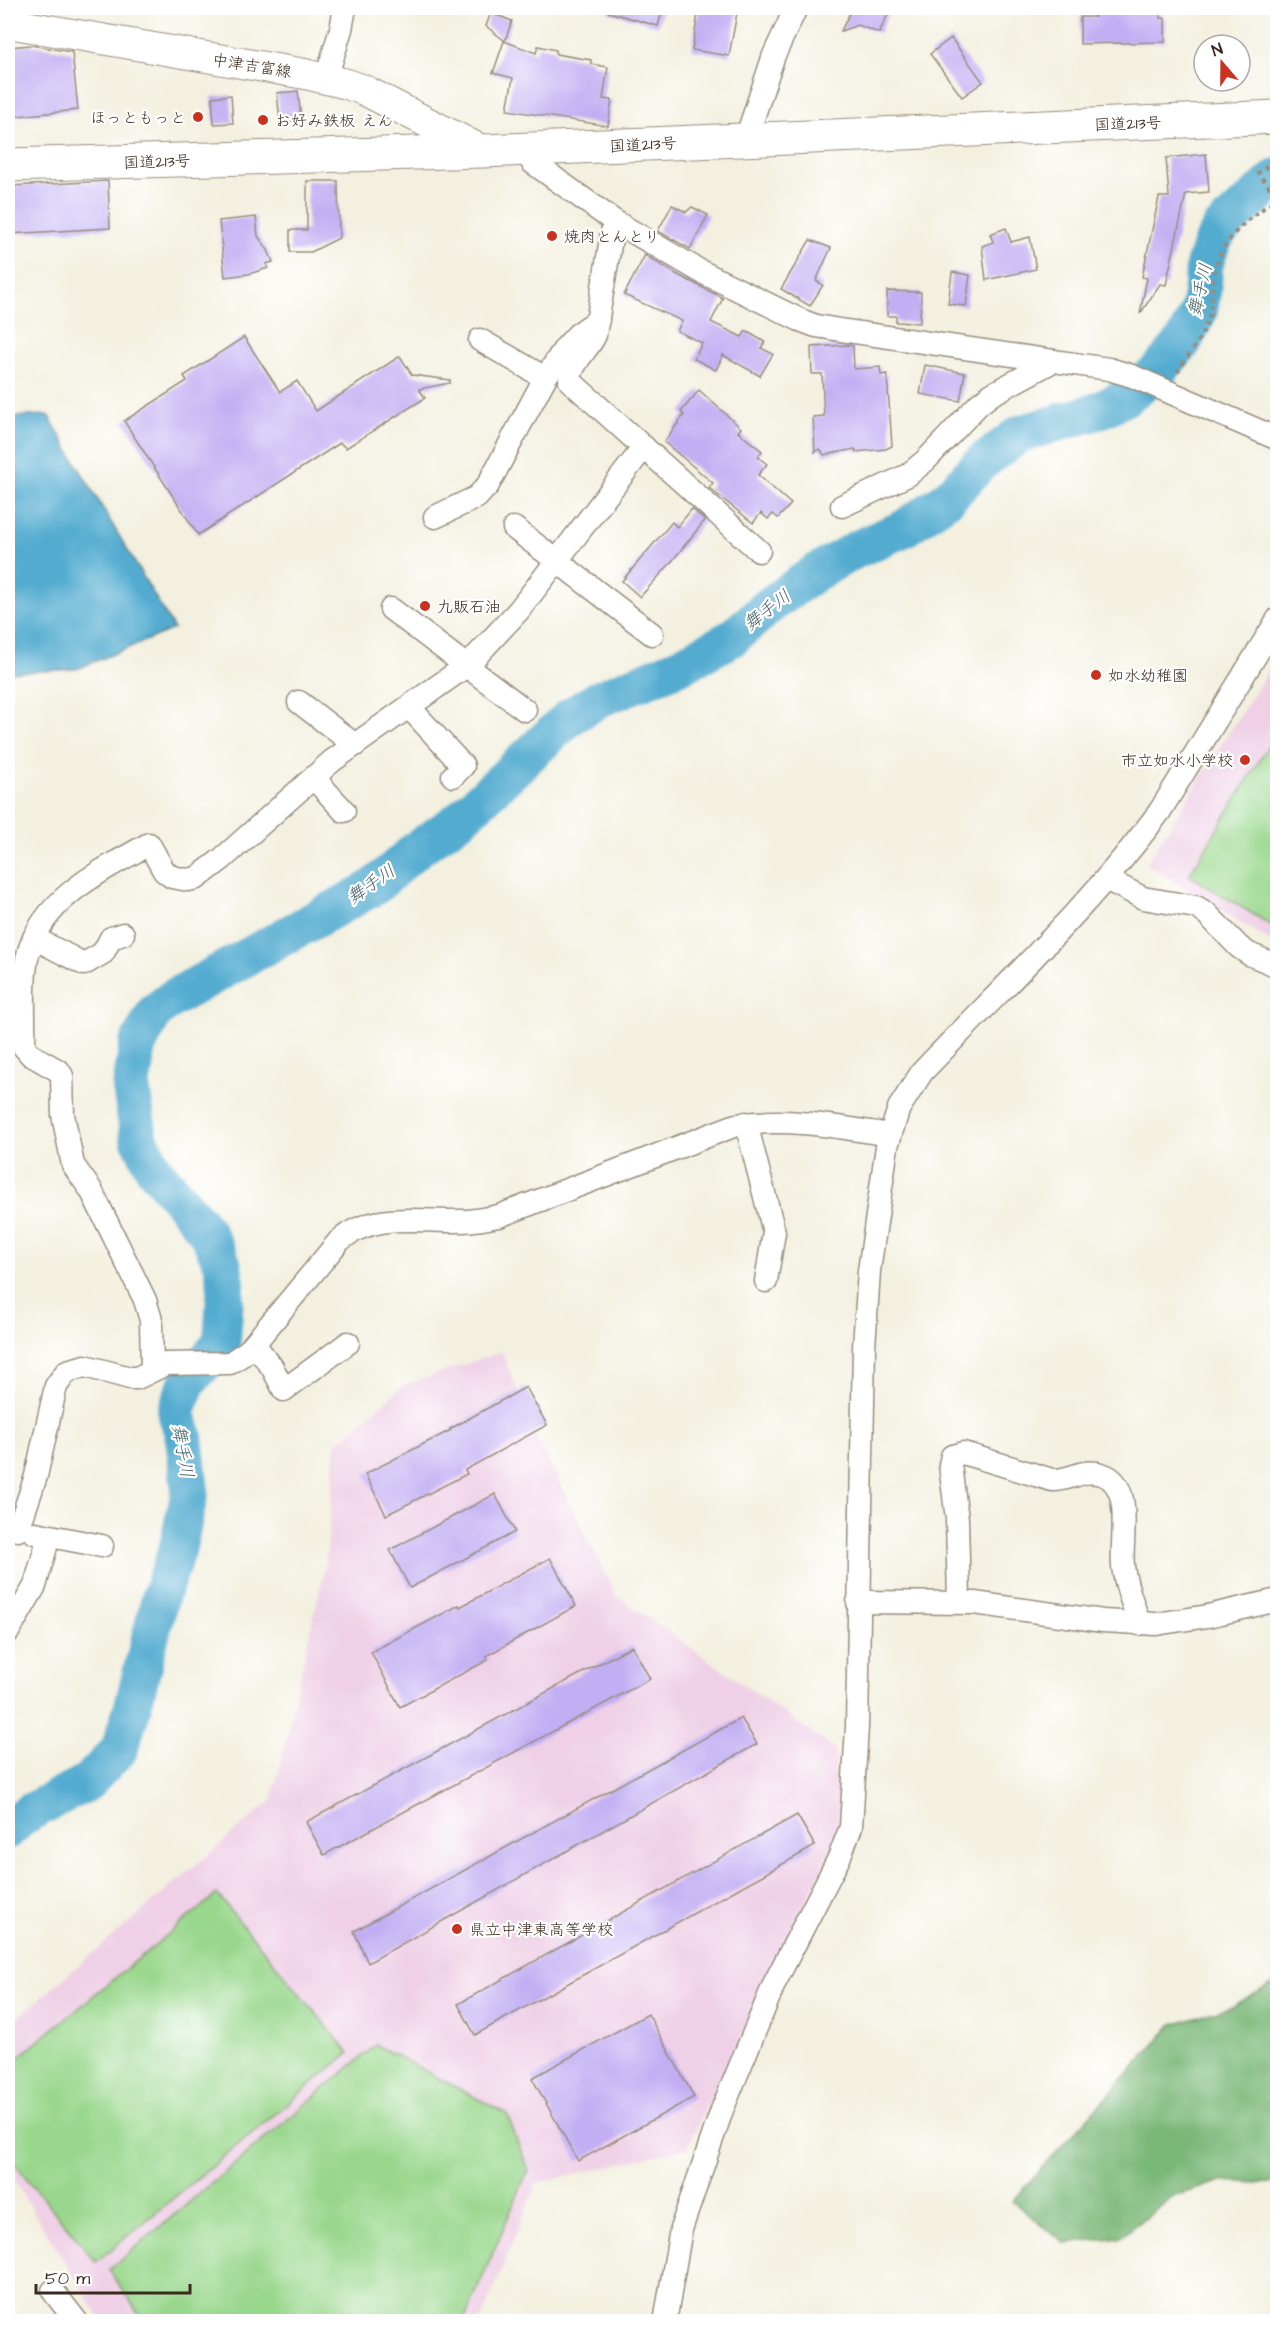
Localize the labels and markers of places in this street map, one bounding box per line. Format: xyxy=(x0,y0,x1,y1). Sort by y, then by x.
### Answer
place label: ほっともっと xyxy=(90,107,186,129)
marker: ほっともっと xyxy=(191,110,205,124)
place label: お好み鉄板 えん xyxy=(275,110,393,132)
marker: お好み鉄板 えん xyxy=(256,113,270,127)
place label: 焼肉とんとり xyxy=(564,226,660,248)
marker: 焼肉とんとり xyxy=(545,229,559,243)
place label: 九販石油 xyxy=(437,596,501,618)
marker: 九販石油 xyxy=(418,599,432,613)
place label: 如水幼稚園 xyxy=(1108,665,1188,687)
marker: 如水幼稚園 xyxy=(1089,668,1103,682)
place label: 市立如水小学校 xyxy=(1121,750,1233,772)
marker: 市立如水小学校 xyxy=(1238,753,1252,767)
place label: 県立中津東高等学校 xyxy=(469,1919,613,1941)
marker: 県立中津東高等学校 xyxy=(450,1922,464,1936)

